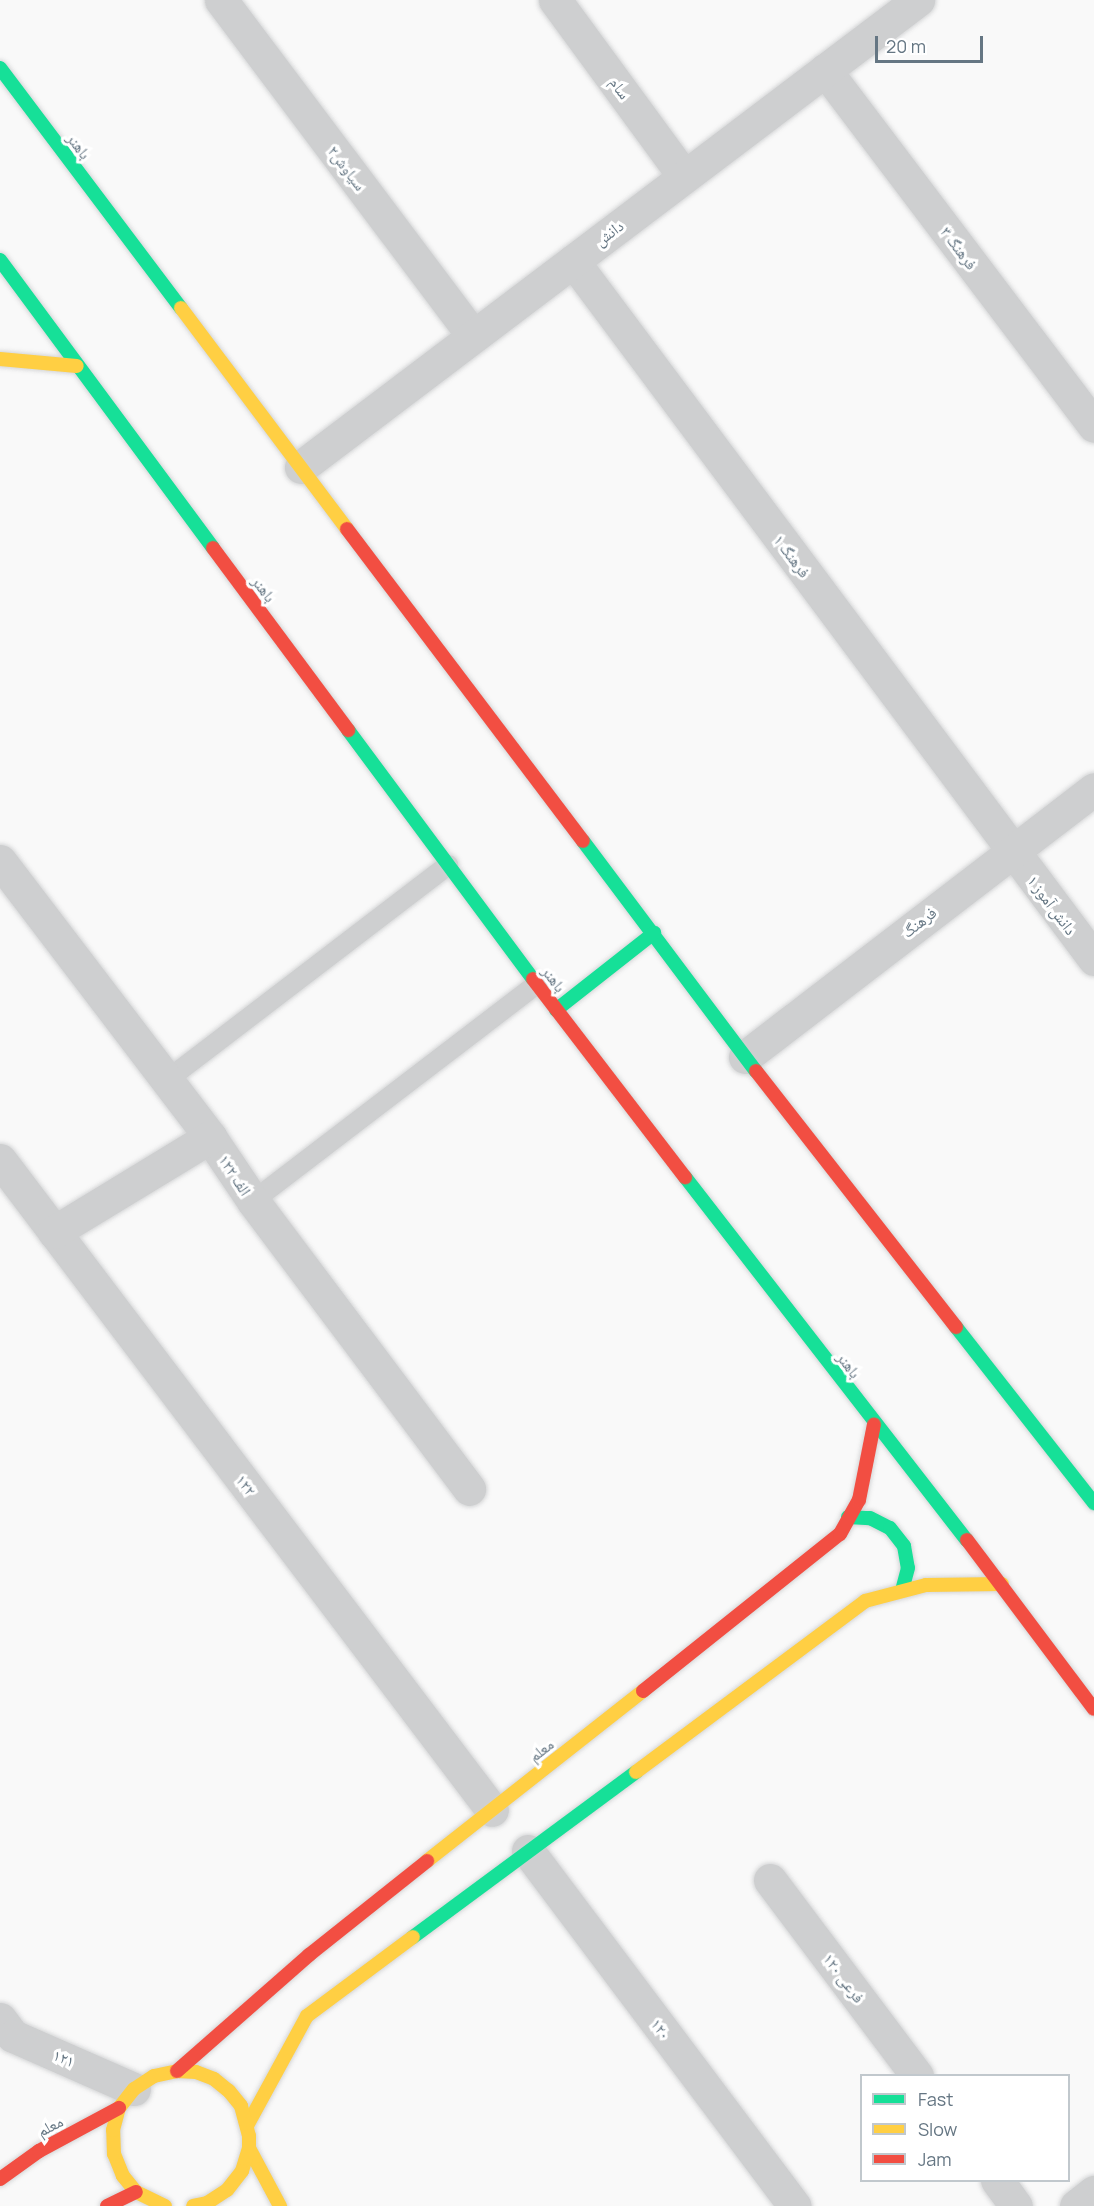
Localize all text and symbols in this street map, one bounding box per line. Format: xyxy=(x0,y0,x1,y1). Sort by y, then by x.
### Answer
scale bar xyxy=(878,24,986,62)
text: 20 m xyxy=(886,34,926,58)
street label: سام xyxy=(606,73,634,103)
street label: باهنر xyxy=(63,129,95,163)
street label: سیاوش۲ xyxy=(324,142,370,194)
street label: دانش xyxy=(591,216,627,250)
street label: فرهنگ ۳ xyxy=(937,223,981,273)
street label: فرهنگ ۱ xyxy=(770,531,814,581)
street label: باهنر xyxy=(248,572,280,606)
street label: دانش آموز ۱ xyxy=(1023,871,1081,939)
street label: فرهنگ xyxy=(898,903,940,941)
street label: باهنر xyxy=(538,962,570,996)
street label: ۱۲۲ الف xyxy=(215,1151,255,1199)
street label: باهنر xyxy=(833,1348,865,1382)
street label: ۱۲۲ xyxy=(232,1471,260,1499)
street label: معلم xyxy=(525,1734,557,1766)
street label: ۱۲۰ فرعی xyxy=(819,1949,869,2007)
street label: ۱۲۰ xyxy=(647,2015,675,2043)
street label: ۱۲۱ xyxy=(50,2045,78,2071)
legend xyxy=(860,2074,1070,2182)
text: Fast xyxy=(918,2087,953,2111)
street label: معلم xyxy=(34,2111,66,2141)
text: Slow xyxy=(918,2117,957,2141)
text: Jam xyxy=(918,2147,952,2171)

